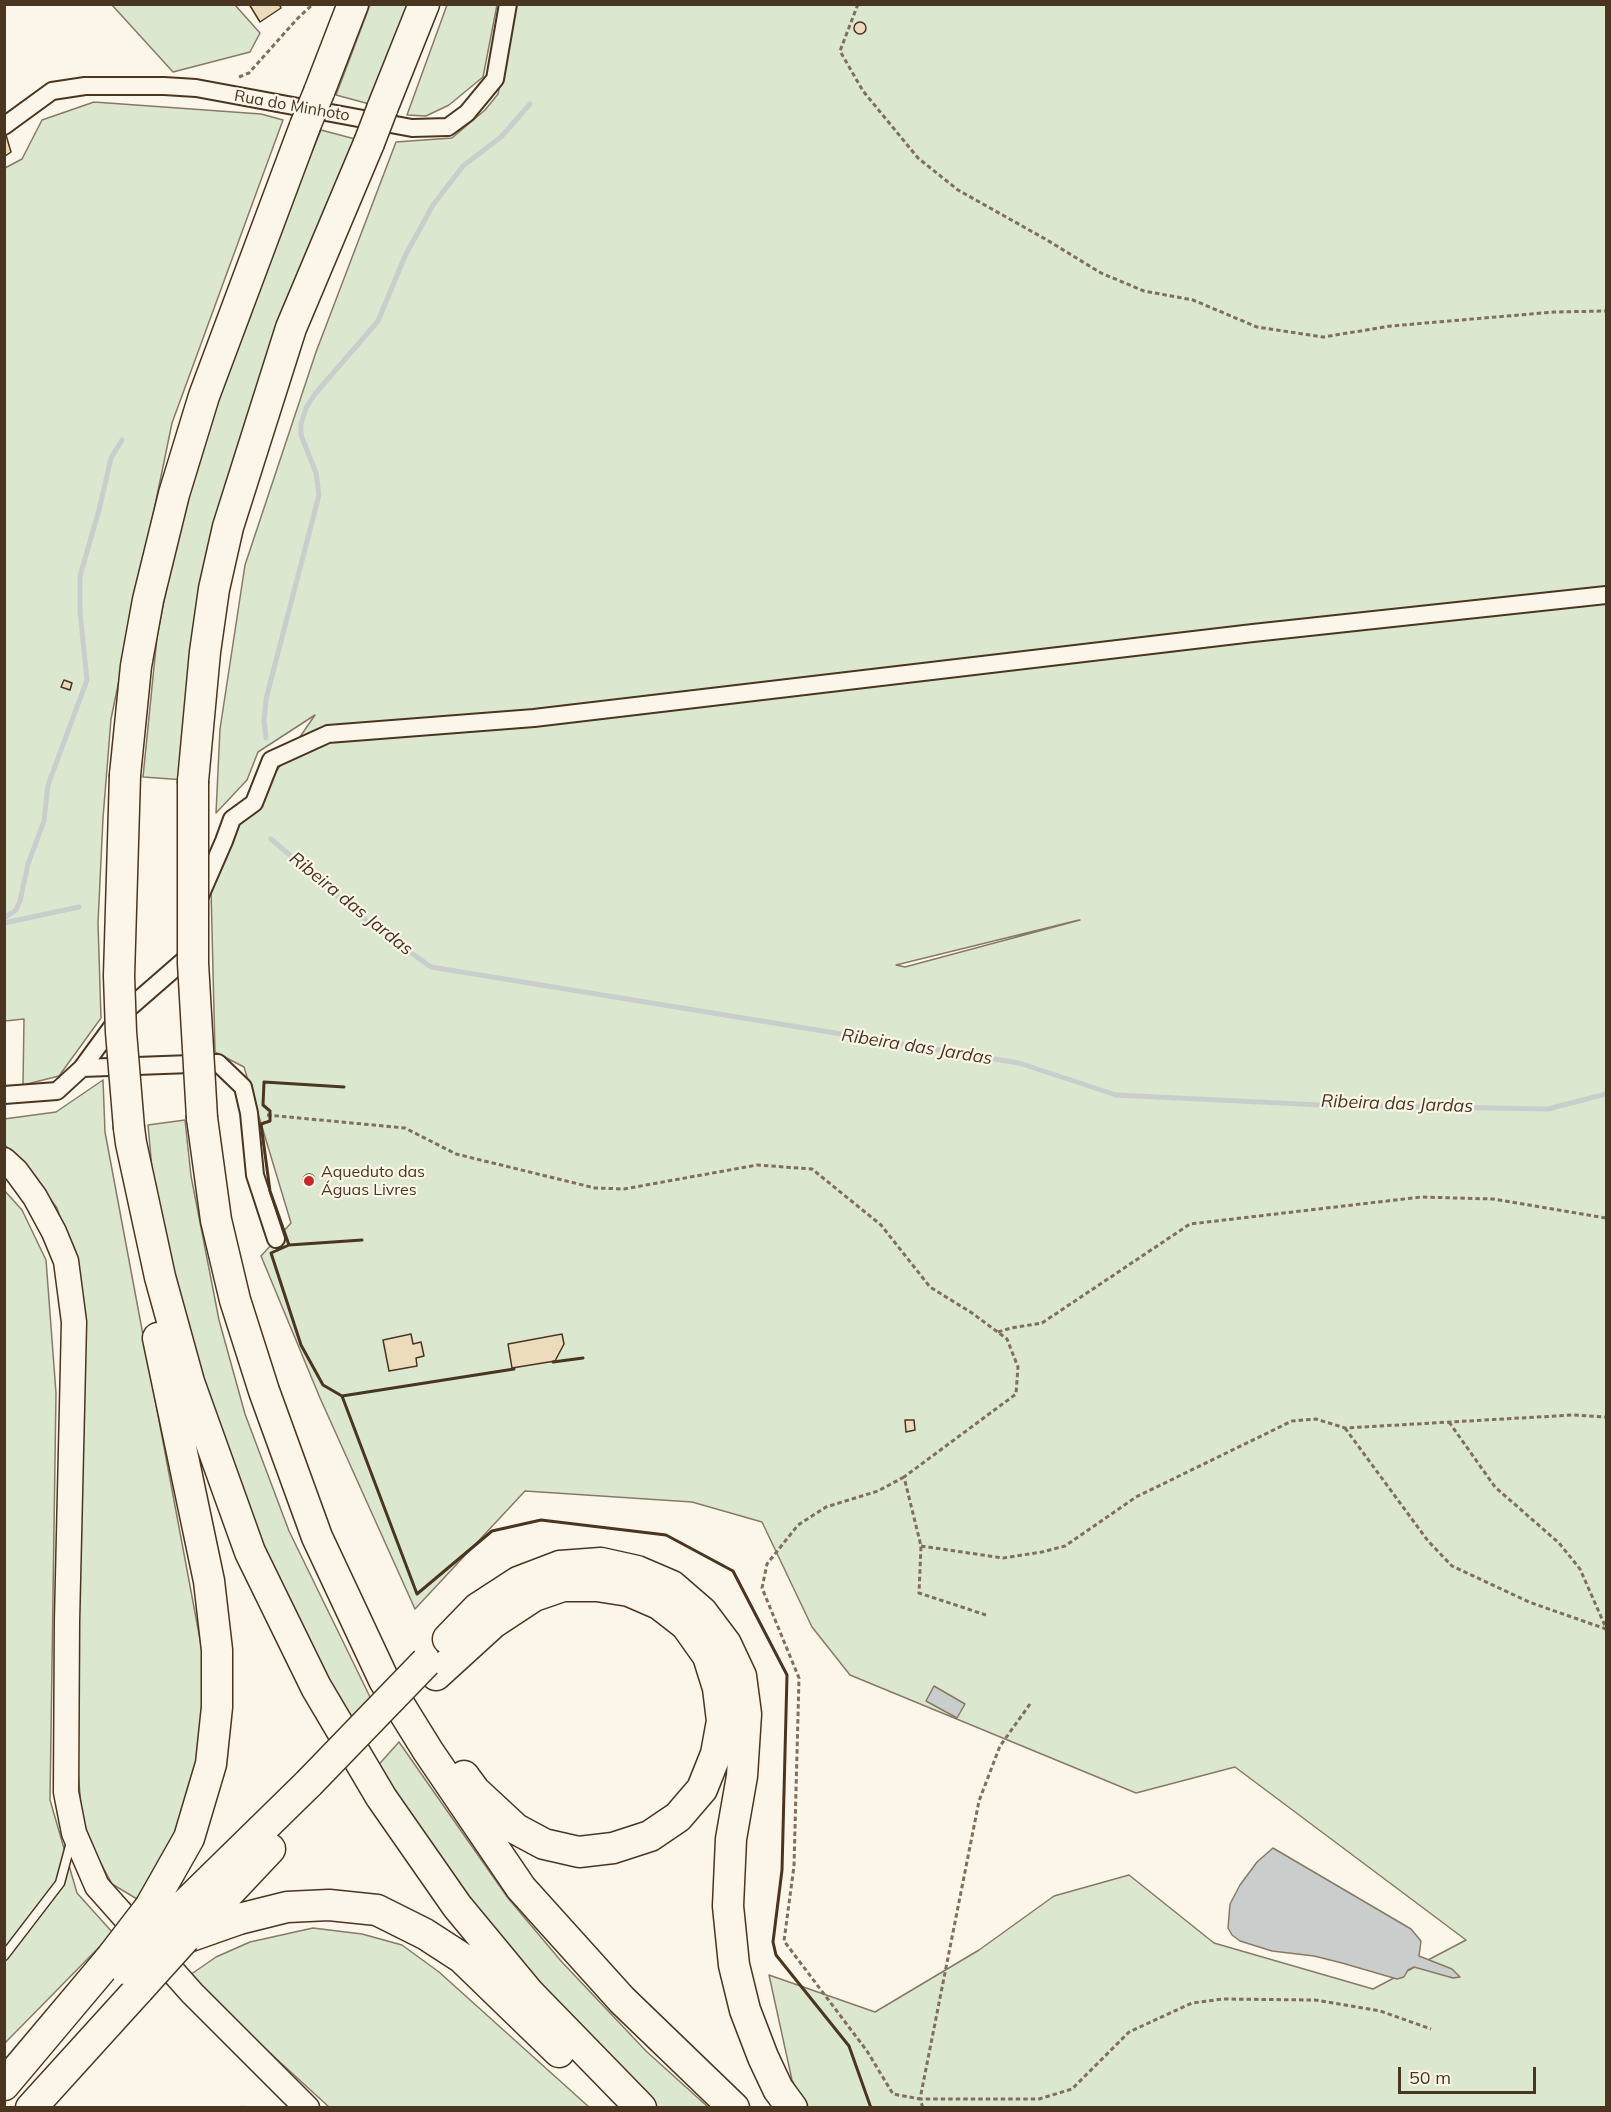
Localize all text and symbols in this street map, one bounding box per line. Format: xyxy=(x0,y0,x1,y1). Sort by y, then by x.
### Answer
street label: Rua do Minhoto xyxy=(233,86,351,126)
water label: Ribeira das Jardas xyxy=(285,848,417,960)
water label: Ribeira das Jardas xyxy=(840,1024,994,1070)
water label: Ribeira das Jardas xyxy=(1320,1091,1474,1117)
place label: Aqueduto das Águas Livres xyxy=(321,1162,425,1200)
marker: Aqueduto das Águas Livres xyxy=(302,1174,316,1188)
scale bar xyxy=(1401,2055,1539,2093)
text: 50 m xyxy=(1409,2066,1451,2089)

